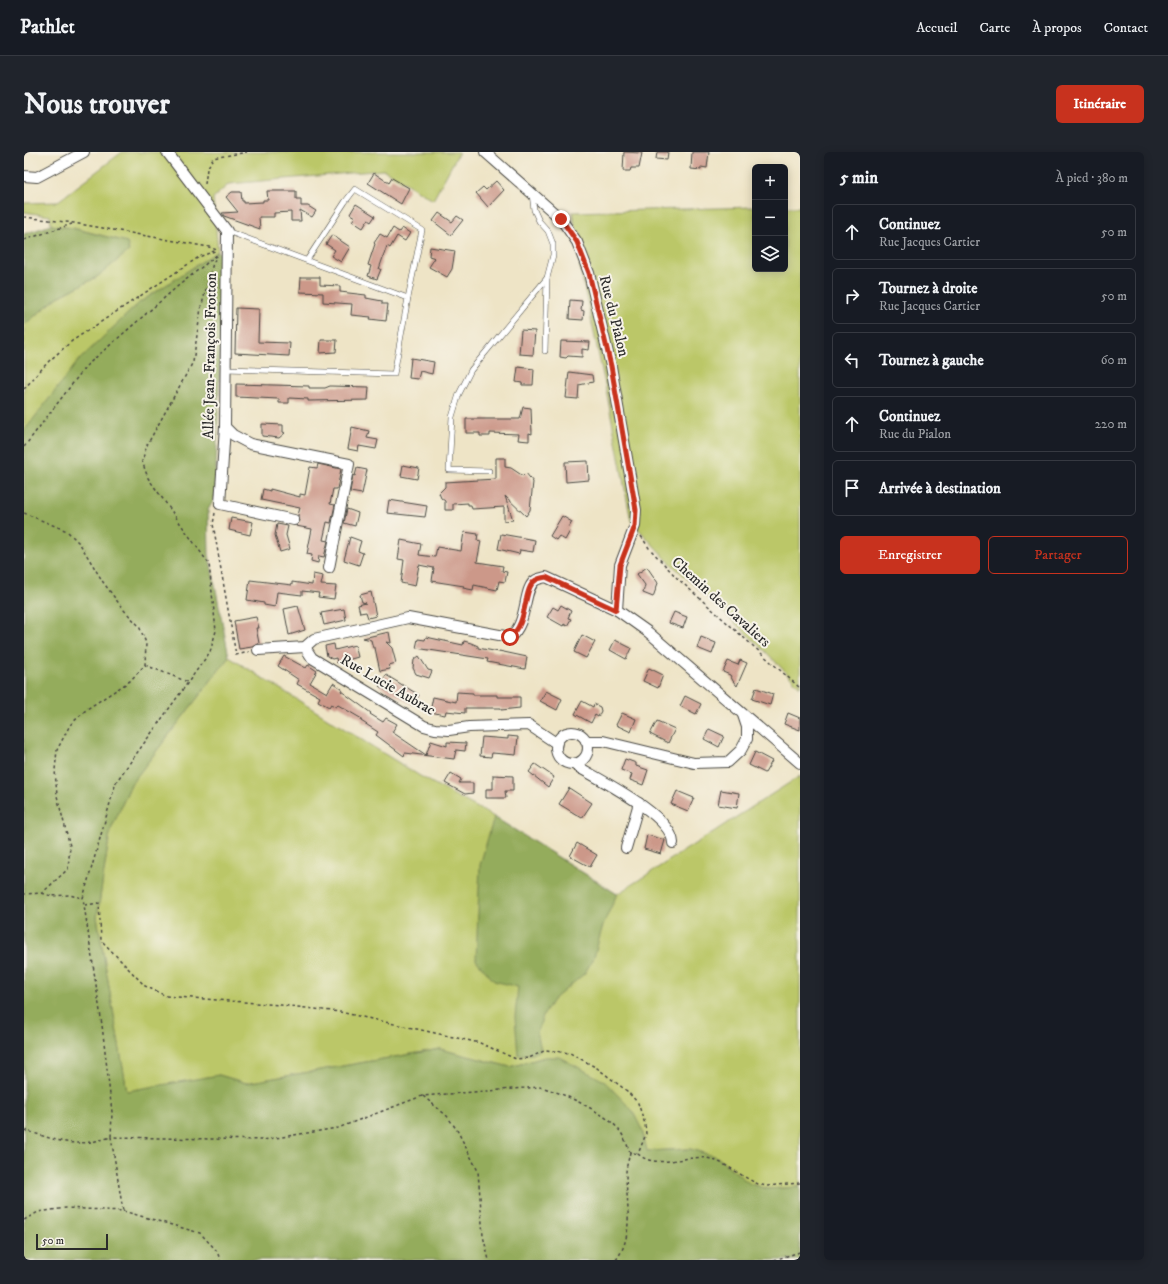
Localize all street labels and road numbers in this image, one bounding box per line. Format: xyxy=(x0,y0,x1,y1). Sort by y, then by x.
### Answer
street label: Allée Jean-François Frotton xyxy=(199,272,221,439)
street label: Rue du Pialon xyxy=(595,273,633,359)
street label: Chemin des Cavaliers xyxy=(668,553,774,651)
street label: Rue Lucie Aubrac xyxy=(337,650,439,720)

